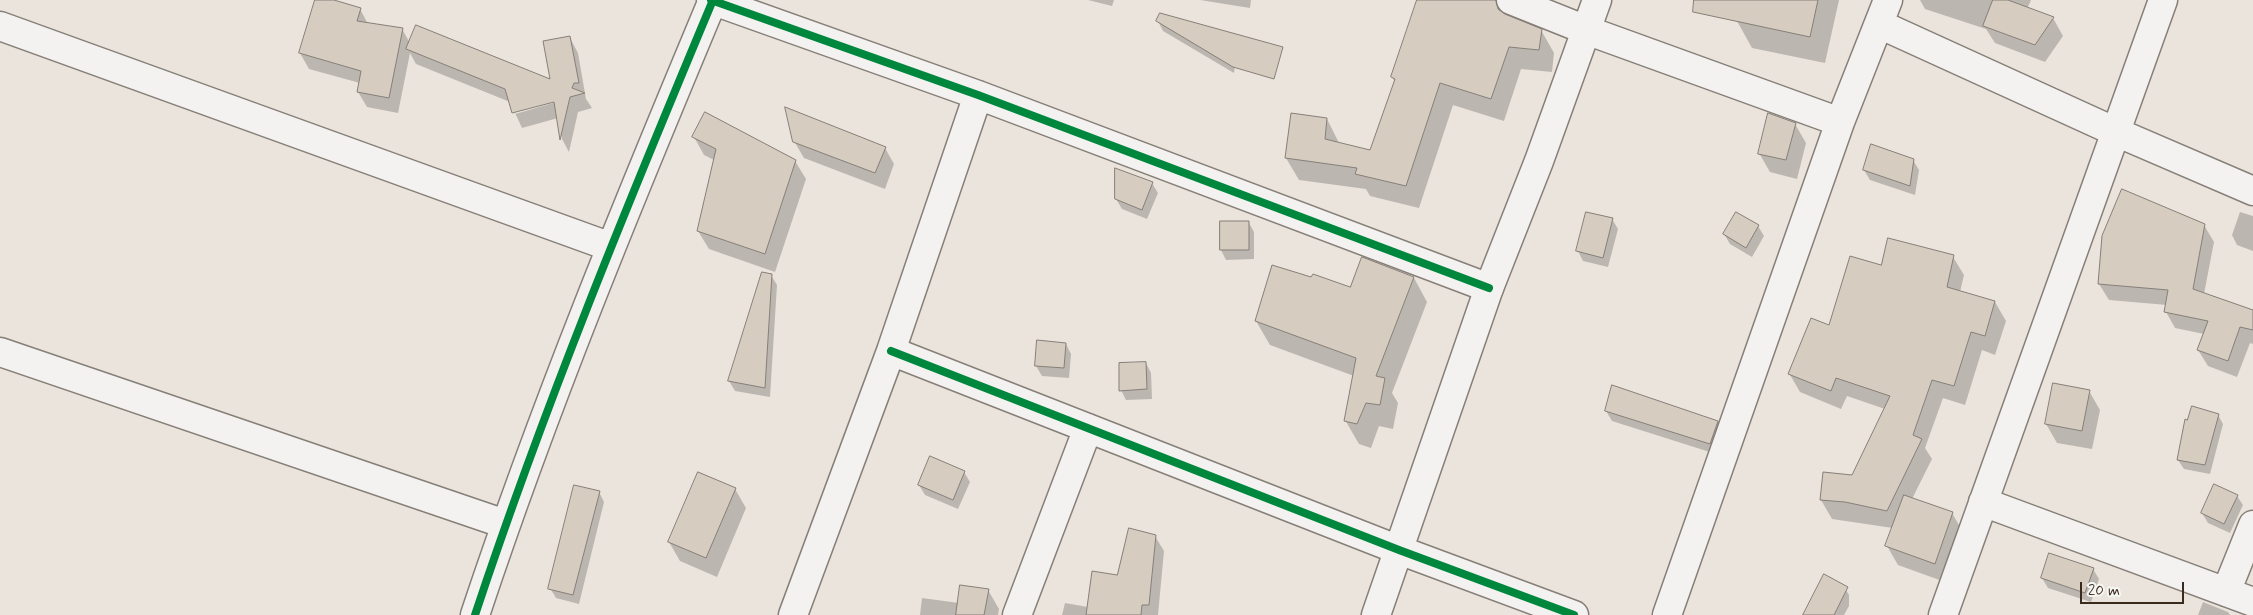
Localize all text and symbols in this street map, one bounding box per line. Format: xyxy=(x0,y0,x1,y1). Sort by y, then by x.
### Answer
scale bar xyxy=(2083,572,2187,604)
text: 20 m xyxy=(2088,581,2120,601)

